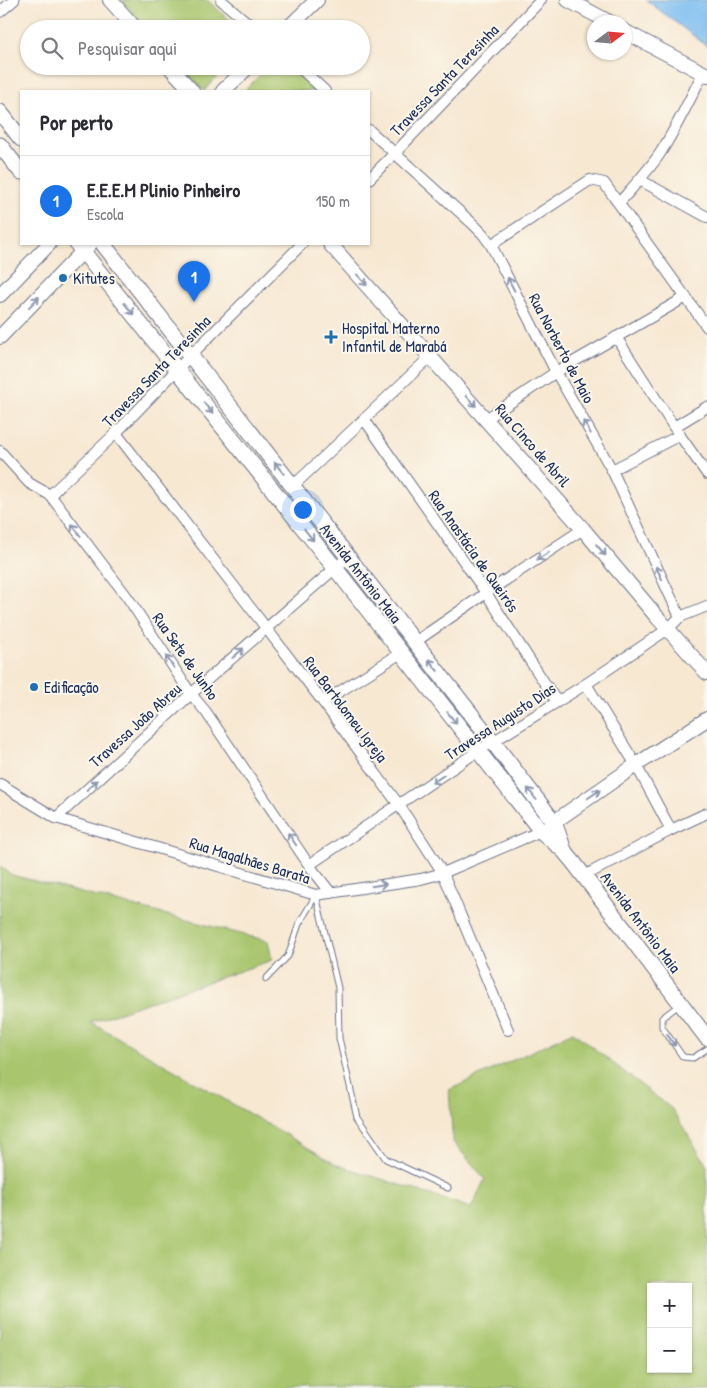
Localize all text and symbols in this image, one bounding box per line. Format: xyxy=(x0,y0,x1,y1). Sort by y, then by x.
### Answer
north arrow xyxy=(587,15,632,60)
street label: Travessa Santa Teresinha xyxy=(385,19,503,141)
search box xyxy=(20,20,370,75)
icon: search xyxy=(38,34,66,62)
text: Pesquisar aqui xyxy=(78,35,177,61)
text: Por perto xyxy=(40,108,113,137)
text: E.E.E.M Plinio Pinheiro xyxy=(87,177,240,203)
text: 1 xyxy=(53,190,59,212)
text: 150 m xyxy=(316,190,350,212)
text: Escola xyxy=(87,203,123,225)
pin: 1 xyxy=(178,261,210,302)
place label: Kitutes xyxy=(73,267,115,289)
marker: Kitutes xyxy=(57,272,69,284)
one-way arrow xyxy=(356,274,368,287)
one-way arrow xyxy=(506,277,515,292)
street label: Rua Norberto de Maio xyxy=(524,289,601,407)
one-way arrow xyxy=(28,296,40,308)
one-way arrow xyxy=(124,302,134,316)
street label: Travessa Santa Teresinha xyxy=(97,310,215,432)
place label: Hospital Materno Infantil de Marabá xyxy=(342,317,447,357)
marker: Hospital Materno Infantil de Marabá xyxy=(324,330,338,344)
one-way arrow xyxy=(465,395,476,408)
street label: Rua Cinco de Abril xyxy=(491,398,576,492)
one-way arrow xyxy=(202,401,213,414)
one-way arrow xyxy=(582,421,592,435)
one-way arrow xyxy=(274,461,284,475)
street label: Rua Anastácia de Queirós xyxy=(424,486,524,616)
your location xyxy=(290,497,316,523)
street label: Avenida Antônio Maia xyxy=(315,518,407,628)
one-way arrow xyxy=(71,524,82,537)
one-way arrow xyxy=(303,528,314,541)
one-way arrow xyxy=(595,543,606,556)
one-way arrow xyxy=(536,551,550,561)
one-way arrow xyxy=(654,566,664,581)
street label: Rua Sete de Junho xyxy=(148,608,225,704)
one-way arrow xyxy=(232,647,245,658)
street label: Rua Bartolomeu Igreja xyxy=(299,651,393,767)
one-way arrow xyxy=(165,656,175,670)
one-way arrow xyxy=(428,658,438,672)
place label: Edificação xyxy=(44,676,99,698)
street label: Travessa João Abreu xyxy=(84,677,186,772)
street label: Travessa Augusto Dias xyxy=(440,677,560,765)
marker: Edificação xyxy=(28,681,40,693)
one-way arrow xyxy=(447,711,458,724)
one-way arrow xyxy=(431,774,445,784)
one-way arrow xyxy=(85,779,98,791)
one-way arrow xyxy=(527,788,538,801)
one-way arrow xyxy=(586,789,600,799)
street label: Rua Magalhães Barata xyxy=(187,831,313,889)
one-way arrow xyxy=(287,833,297,847)
street label: Avenida Antônio Maia xyxy=(596,867,686,977)
one-way arrow xyxy=(371,880,387,890)
one-way arrow xyxy=(666,1033,676,1047)
map controls xyxy=(647,1283,692,1373)
button: + xyxy=(647,1283,692,1328)
button: − xyxy=(647,1328,692,1373)

